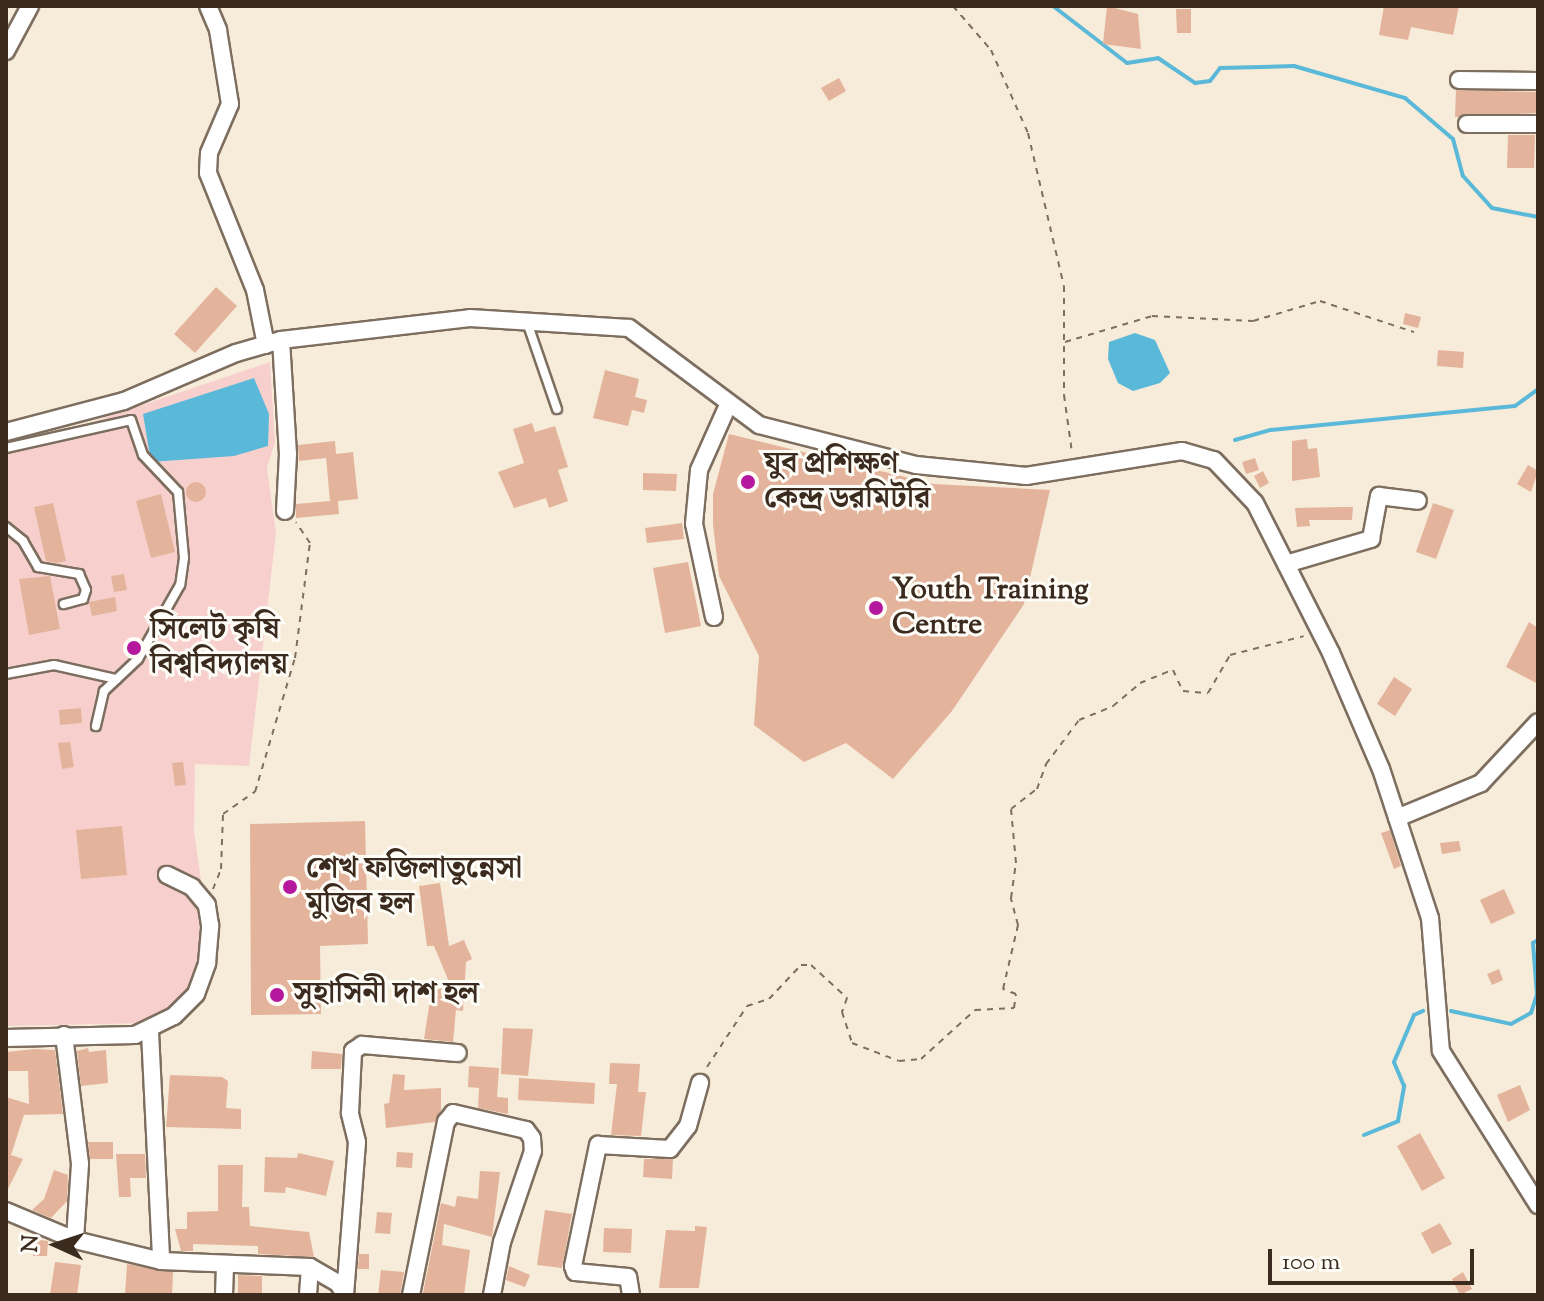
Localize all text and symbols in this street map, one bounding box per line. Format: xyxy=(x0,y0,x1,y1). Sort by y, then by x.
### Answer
place label: যুব প্রশিক্ষণ কেন্দ্র ডরমিটরি xyxy=(764,447,931,518)
marker: যুব প্রশিক্ষণ কেন্দ্র ডরমিটরি xyxy=(739,473,757,491)
place label: Youth Training Centre xyxy=(892,573,1089,644)
marker: Youth Training Centre xyxy=(867,599,885,617)
place label: সিলেট কৃষি বিশ্ববিদ্যালয় xyxy=(150,613,288,684)
marker: সিলেট কৃষি বিশ্ববিদ্যালয় xyxy=(125,639,143,657)
place label: শেখ ফজিলাতুন্নেসা মুজিব হল xyxy=(306,852,522,922)
marker: শেখ ফজিলাতুন্নেসা মুজিব হল xyxy=(281,878,299,896)
place label: সুহাসিনী দাশ হল xyxy=(293,977,479,1013)
marker: সুহাসিনী দাশ হল xyxy=(268,986,286,1004)
north arrow xyxy=(16,1205,96,1285)
scale bar xyxy=(1272,1233,1478,1283)
text: N xyxy=(16,1234,48,1253)
text: 100 m xyxy=(1282,1246,1340,1280)

